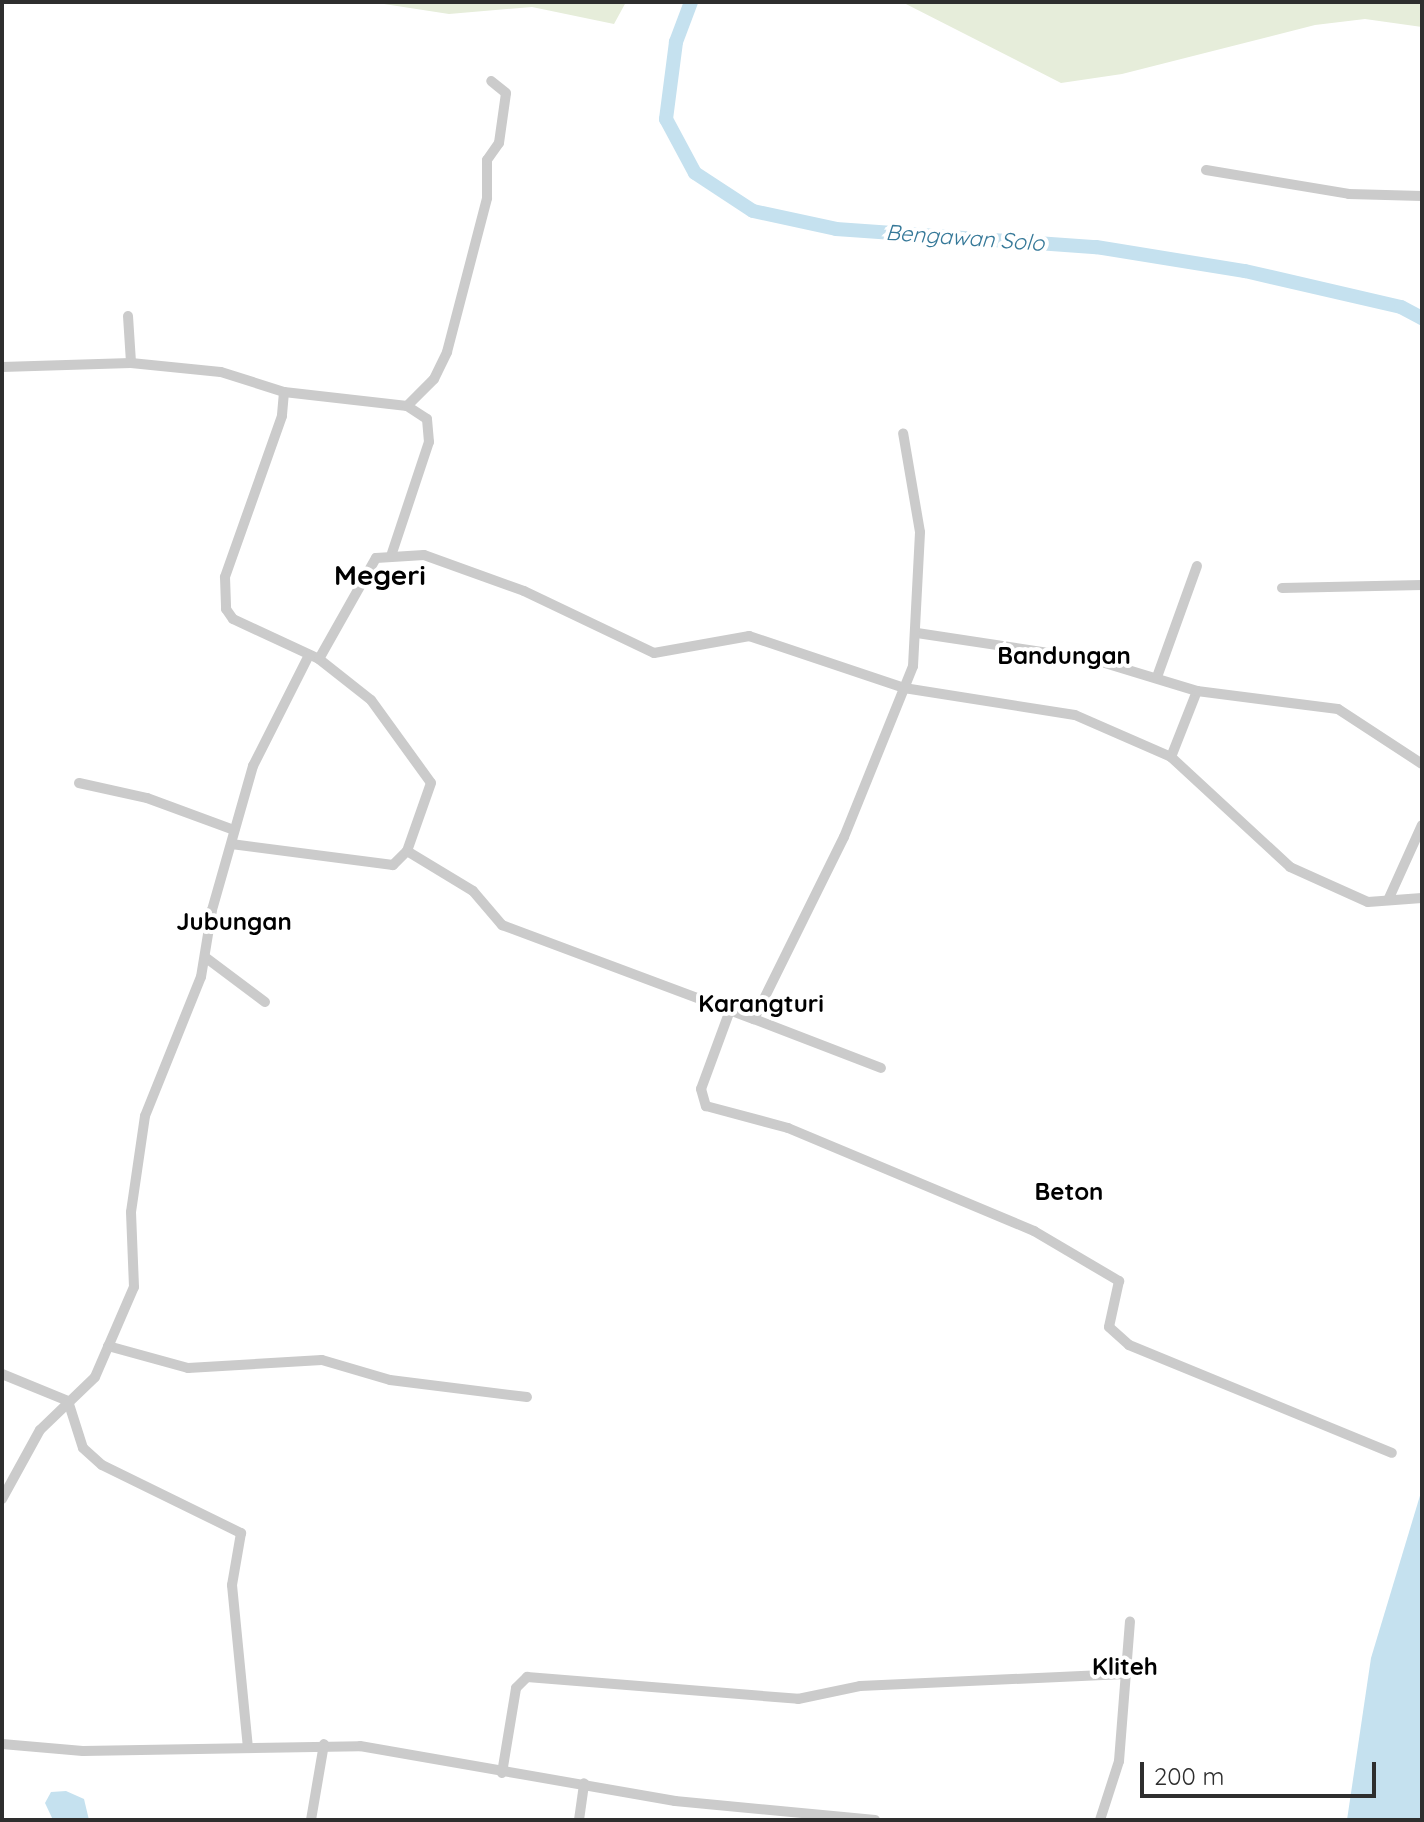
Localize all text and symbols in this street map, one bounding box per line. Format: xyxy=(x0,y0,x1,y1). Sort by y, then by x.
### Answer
water label: Bengawan Solo xyxy=(885,219,1045,257)
district label: Megeri xyxy=(334,558,426,592)
district label: Bandungan xyxy=(997,642,1131,670)
district label: Jubungan xyxy=(176,908,292,936)
district label: Karangturi xyxy=(698,990,824,1018)
district label: Beton xyxy=(1035,1178,1103,1206)
district label: Kliteh xyxy=(1092,1653,1158,1681)
scale bar xyxy=(1144,1746,1380,1796)
text: 200 m xyxy=(1154,1761,1224,1791)

